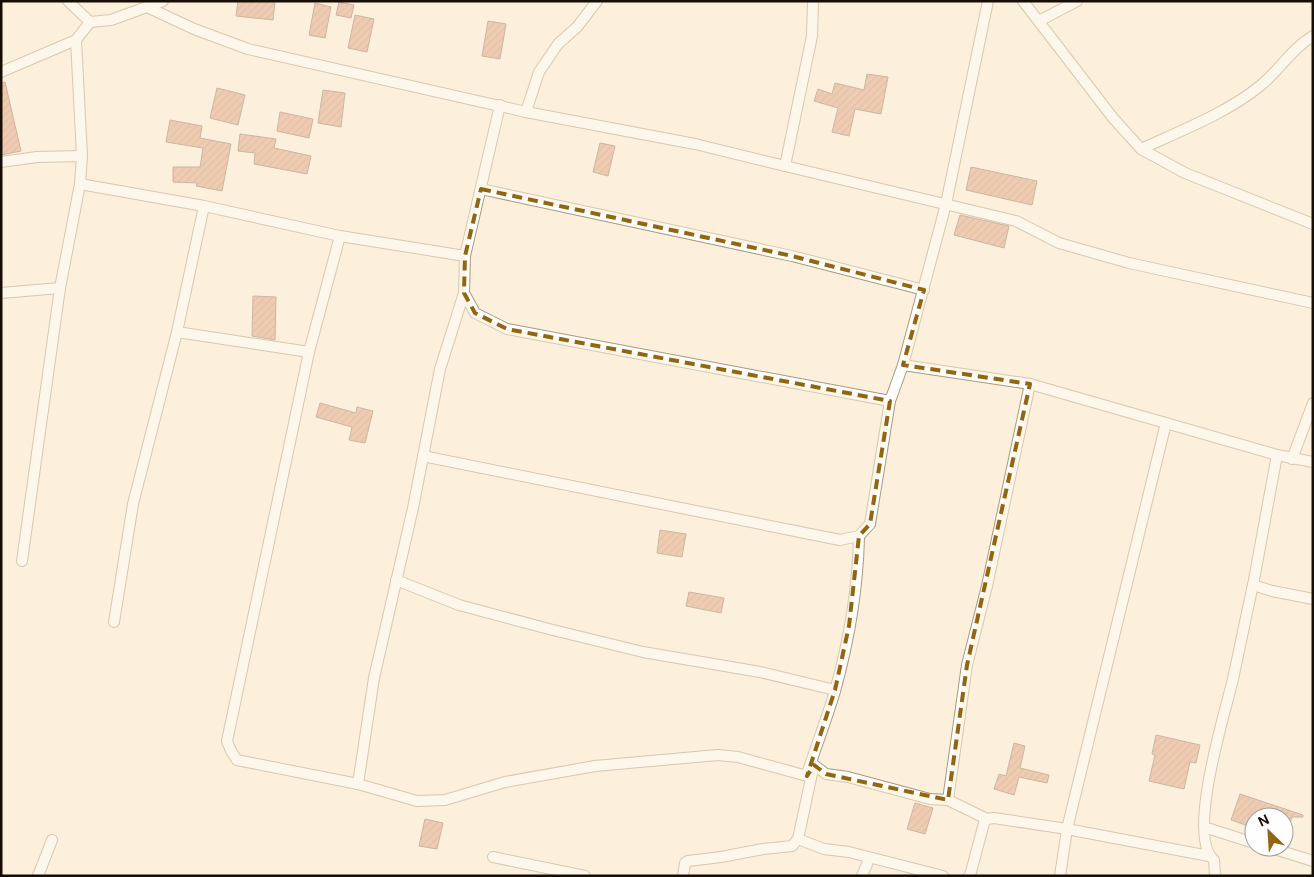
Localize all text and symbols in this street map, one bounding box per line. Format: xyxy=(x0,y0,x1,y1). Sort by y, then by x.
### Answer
north arrow xyxy=(1244,807,1294,857)
text: N xyxy=(1255,810,1272,831)

